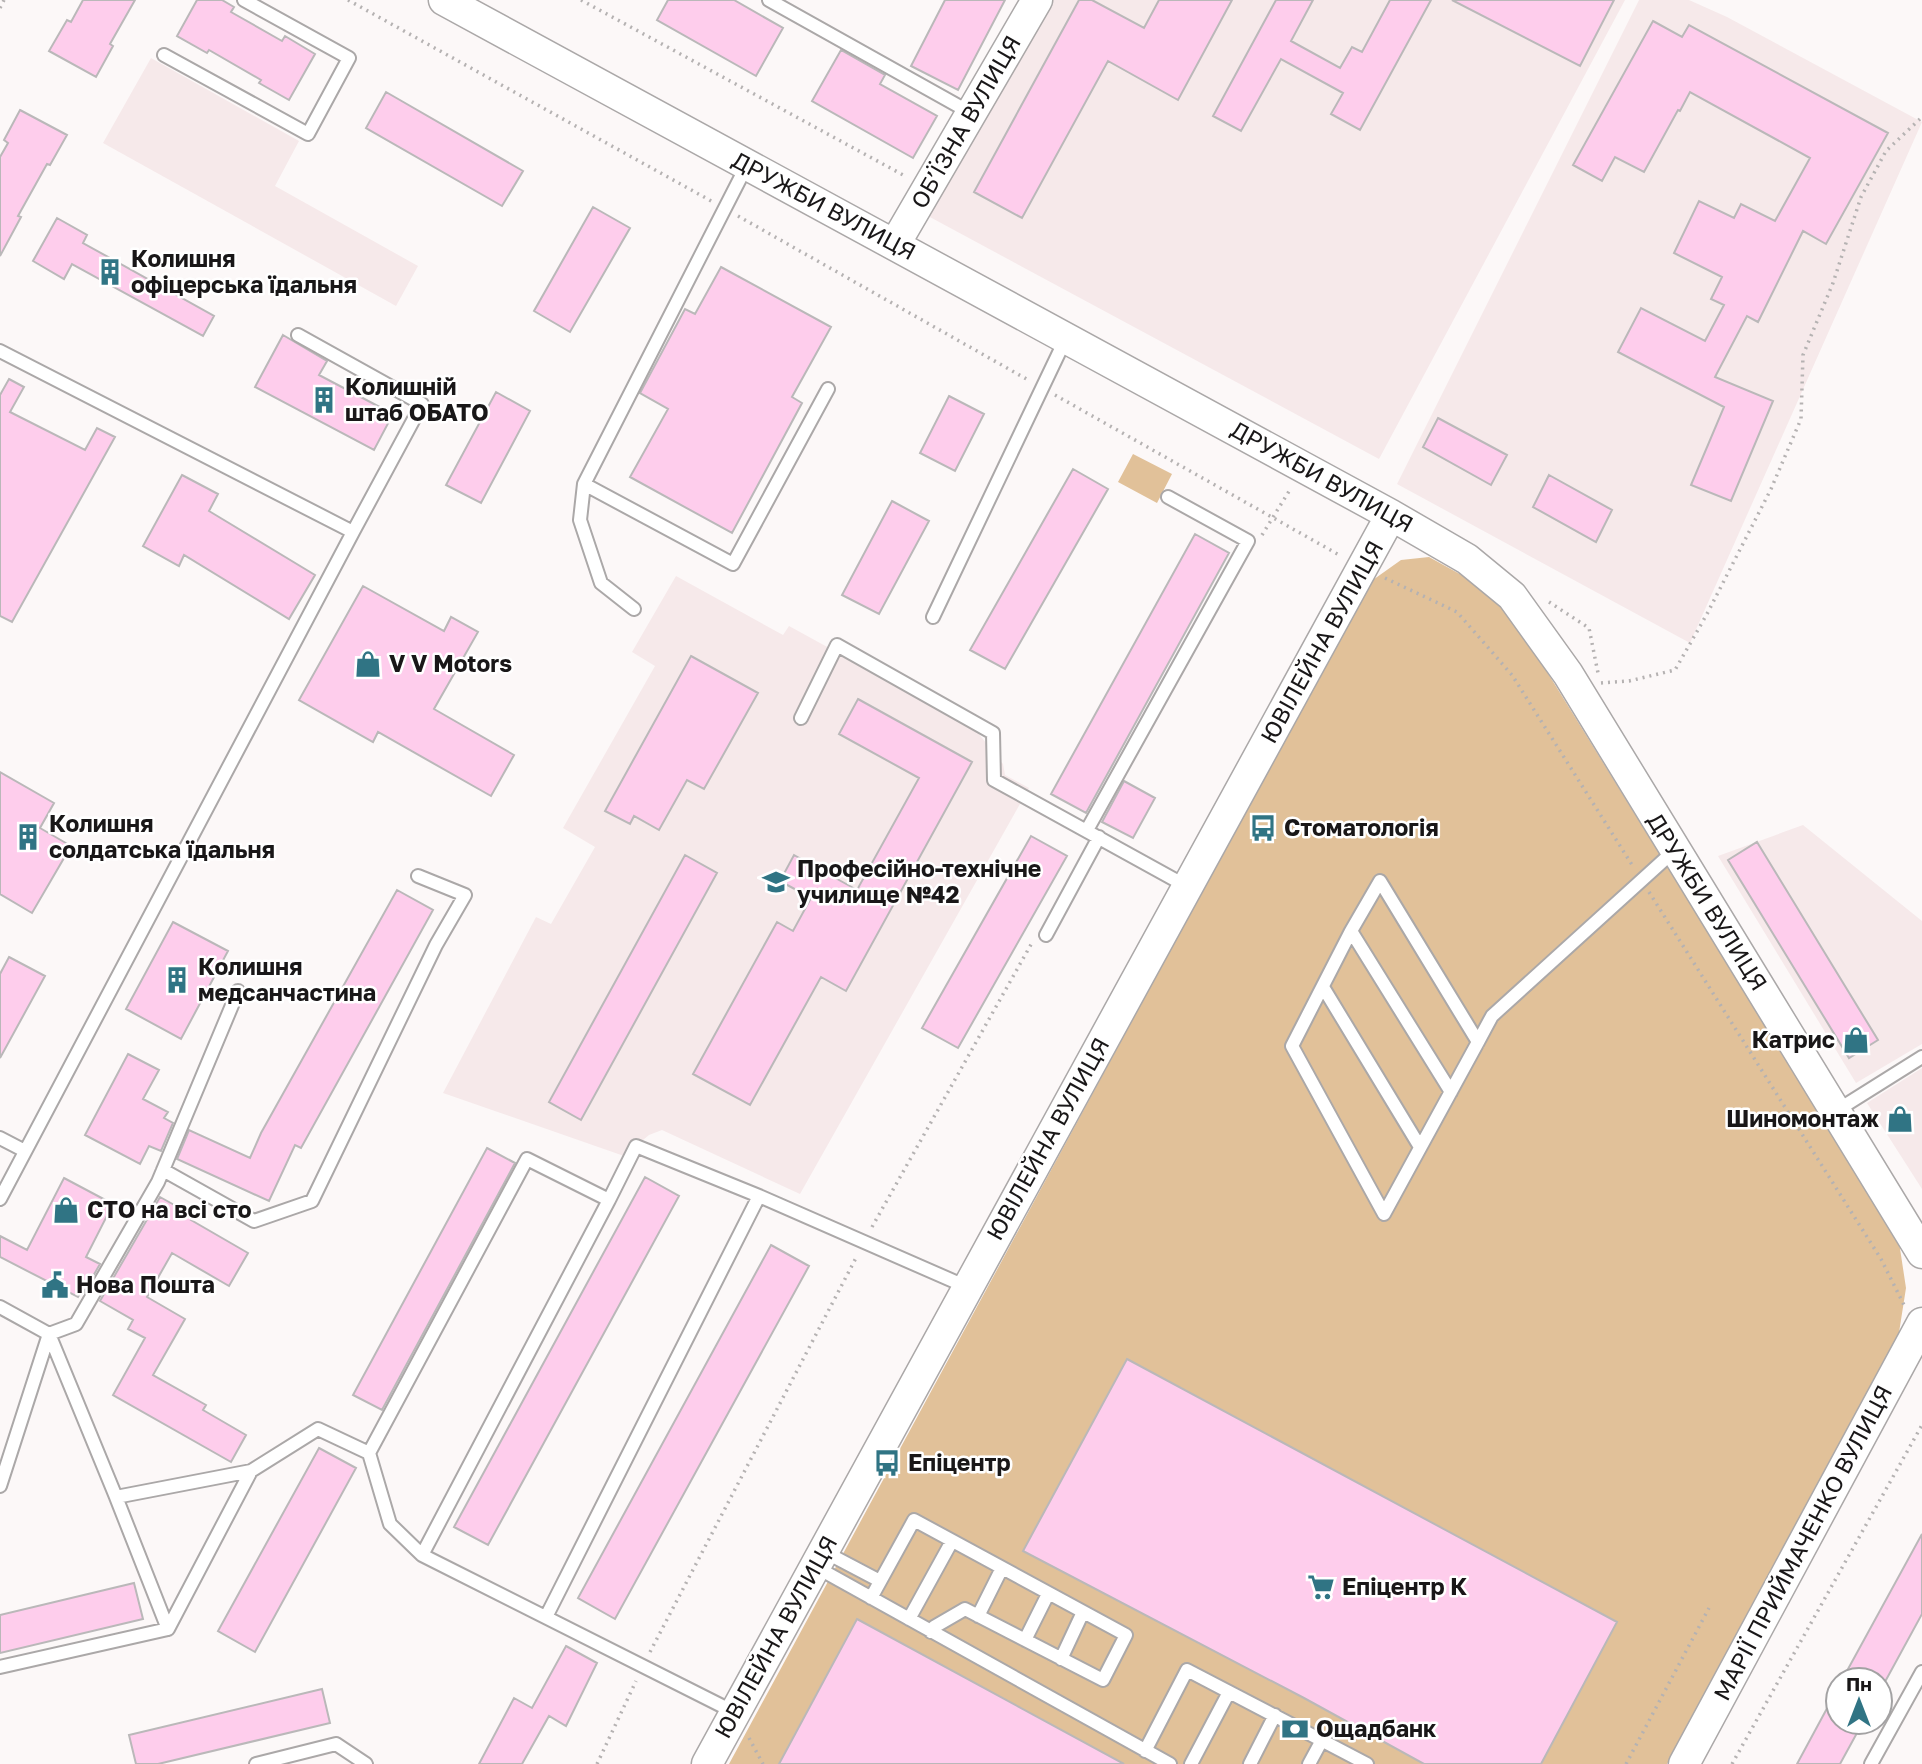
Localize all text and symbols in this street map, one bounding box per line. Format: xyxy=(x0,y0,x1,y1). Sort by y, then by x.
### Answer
street label: ОБ’ЇЗНА ВУЛИЦЯ xyxy=(904,30,1026,213)
street label: ДРУЖБИ ВУЛИЦЯ xyxy=(728,145,921,265)
place label: Колишня офіцерська їдальня xyxy=(131,244,357,298)
building icon: Колишня офіцерська їдальня xyxy=(95,257,125,287)
place label: Колишній штаб ОБАТО xyxy=(345,372,489,426)
building icon: Колишній штаб ОБАТО xyxy=(309,385,339,415)
street label: ДРУЖБИ ВУЛИЦЯ xyxy=(1227,414,1418,538)
street label: ЮВІЛЕЙНА ВУЛИЦЯ xyxy=(1254,535,1388,748)
shop icon: V V Motors xyxy=(353,649,383,679)
place label: V V Motors xyxy=(389,649,512,677)
street label: ДРУЖБИ ВУЛИЦЯ xyxy=(1642,808,1774,995)
place label: Колишня солдатська їдальня xyxy=(49,809,275,863)
bus stop icon: Стоматологія xyxy=(1248,813,1278,843)
place label: Стоматологія xyxy=(1284,813,1439,841)
building icon: Колишня солдатська їдальня xyxy=(13,822,43,852)
place label: Професійно-технічне училище №42 xyxy=(797,854,1041,908)
school or university icon: Професійно-технічне училище №42 xyxy=(761,867,791,897)
place label: Колишня медсанчастина xyxy=(198,952,376,1006)
building icon: Колишня медсанчастина xyxy=(162,965,192,995)
place label: Катрис xyxy=(1752,1025,1835,1053)
shop icon: Катрис xyxy=(1841,1025,1871,1055)
street label: ЮВІЛЕЙНА ВУЛИЦЯ xyxy=(980,1032,1114,1245)
place label: Шиномонтаж xyxy=(1726,1104,1879,1132)
shop icon: Шиномонтаж xyxy=(1885,1104,1915,1134)
shop icon: СТО на всі сто xyxy=(51,1195,81,1225)
place label: СТО на всі сто xyxy=(87,1195,252,1223)
public building icon: Нова Пошта xyxy=(40,1270,70,1300)
place label: Нова Пошта xyxy=(76,1270,215,1298)
street label: МАРІЇ ПРИЙМАЧЕНКО ВУЛИЦЯ xyxy=(1707,1380,1897,1705)
bus stop icon: Епіцентр xyxy=(872,1448,902,1478)
place label: Епіцентр xyxy=(908,1448,1011,1476)
street label: ЮВІЛЕЙНА ВУЛИЦЯ xyxy=(708,1530,842,1743)
supermarket icon: Епіцентр К xyxy=(1306,1572,1336,1602)
place label: Епіцентр К xyxy=(1342,1572,1467,1600)
north arrow xyxy=(1824,1666,1894,1736)
text: Пн xyxy=(1846,1672,1872,1695)
bank icon: Ощадбанк xyxy=(1280,1714,1310,1744)
place label: Ощадбанк xyxy=(1316,1714,1437,1742)

